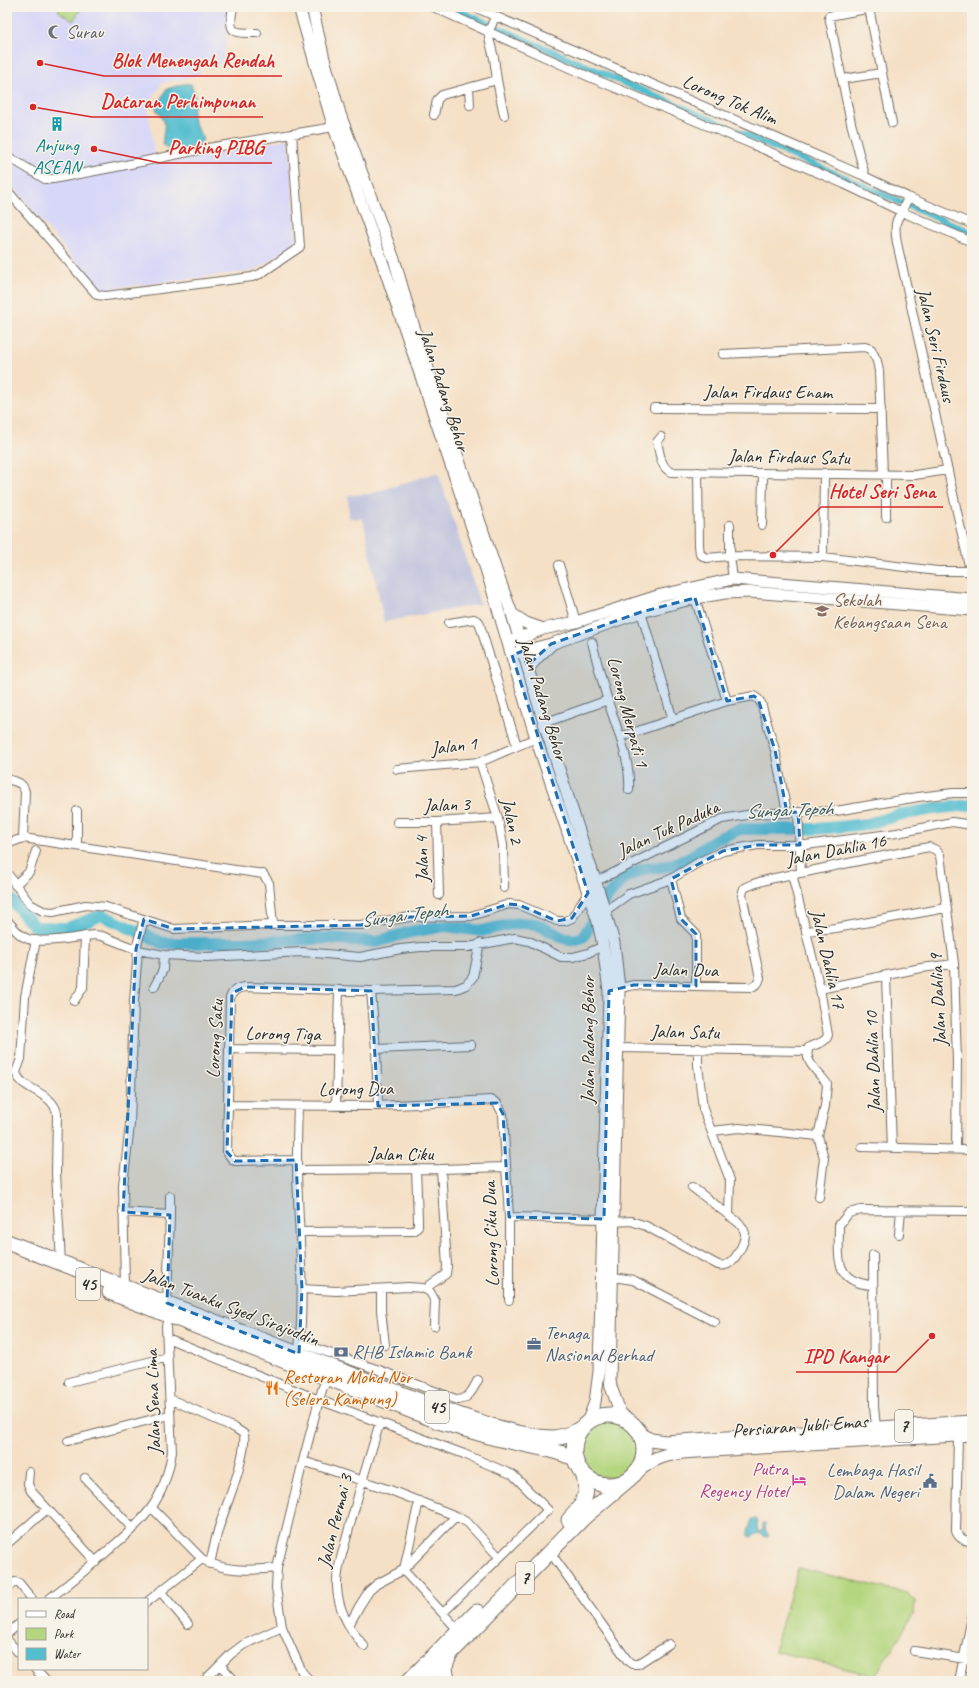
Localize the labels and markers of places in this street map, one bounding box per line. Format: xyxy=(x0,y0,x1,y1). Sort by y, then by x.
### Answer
place label: Surau xyxy=(66,20,104,44)
mosque icon: Surau xyxy=(47,24,63,40)
callout: Blok Menengah Rendah xyxy=(104,44,282,76)
callout: Dataran Perhimpunan xyxy=(92,85,263,117)
building icon: Anjung ASEAN xyxy=(49,116,65,132)
callout: Parking PIBG xyxy=(160,131,272,163)
place label: Anjung ASEAN xyxy=(33,133,84,179)
callout: Hotel Seri Sena xyxy=(821,475,943,507)
place label: Sekolah Kebangsaan Sena xyxy=(833,588,949,634)
school or university icon: Sekolah Kebangsaan Sena xyxy=(814,603,830,619)
place label: Tenaga Nasional Berhad xyxy=(545,1321,655,1367)
office icon: Tenaga Nasional Berhad xyxy=(526,1336,542,1352)
place label: RHB Islamic Bank xyxy=(352,1340,473,1364)
callout: IPD Kangar xyxy=(796,1340,896,1372)
bank icon: RHB Islamic Bank xyxy=(333,1344,349,1360)
place label: Restoran Mohd Nor (Selera Kampung) xyxy=(283,1365,414,1411)
restaurant icon: Restoran Mohd Nor (Selera Kampung) xyxy=(264,1380,280,1396)
place label: Putra Regency Hotel xyxy=(699,1457,792,1503)
place label: Lembaga Hasil Dalam Negeri xyxy=(827,1458,923,1504)
hotel icon: Putra Regency Hotel xyxy=(791,1472,807,1488)
public building icon: Lembaga Hasil Dalam Negeri xyxy=(922,1473,938,1489)

